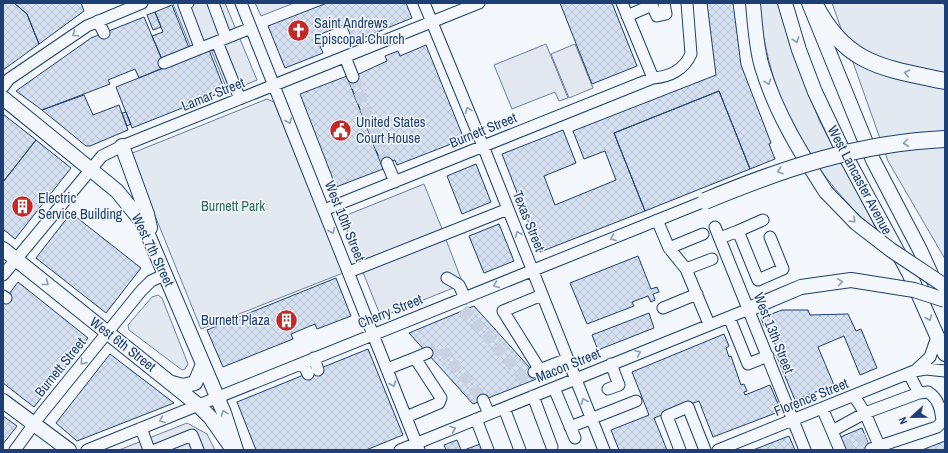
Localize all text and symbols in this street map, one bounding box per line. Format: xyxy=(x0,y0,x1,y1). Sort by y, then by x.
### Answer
place label: Saint Andrews Episcopal Church xyxy=(314,14,405,48)
church icon: Saint Andrews Episcopal Church xyxy=(286,18,312,44)
one-way arrow xyxy=(72,29,79,37)
one-way arrow xyxy=(791,37,800,44)
one-way arrow xyxy=(904,69,910,78)
street label: Lamar Street xyxy=(179,73,247,115)
one-way arrow xyxy=(763,79,771,86)
one-way arrow xyxy=(465,107,473,114)
street label: Burnett Street xyxy=(447,108,519,152)
place label: United States Court House xyxy=(356,113,426,147)
one-way arrow xyxy=(284,117,292,125)
public building icon: United States Court House xyxy=(328,117,354,143)
street label: West Lancaster Avenue xyxy=(824,122,896,238)
one-way arrow xyxy=(903,138,909,147)
one-way arrow xyxy=(776,166,783,175)
street label: West 10th Street xyxy=(321,178,369,264)
street label: Texas Street xyxy=(509,188,549,254)
place label: Electric Service Building xyxy=(38,189,123,223)
building icon: Electric Service Building xyxy=(9,193,35,219)
park label: Burnett Park xyxy=(201,197,265,215)
street label: West 7th Street xyxy=(128,211,178,289)
one-way arrow xyxy=(848,215,856,223)
one-way arrow xyxy=(328,227,336,234)
one-way arrow xyxy=(515,231,523,239)
one-way arrow xyxy=(609,233,617,241)
one-way arrow xyxy=(837,278,843,287)
one-way arrow xyxy=(41,279,48,286)
one-way arrow xyxy=(493,280,500,288)
street label: Cherry Street xyxy=(355,290,425,332)
street label: West 13th Street xyxy=(750,290,798,376)
building icon: Burnett Plaza xyxy=(273,307,299,333)
place label: Burnett Plaza xyxy=(201,311,271,329)
street label: West 6th Street xyxy=(86,313,160,375)
one-way arrow xyxy=(924,314,932,321)
street label: Burnett Street xyxy=(31,334,89,400)
street label: Macon Street xyxy=(533,344,603,386)
one-way arrow xyxy=(635,350,642,358)
one-way arrow xyxy=(80,358,87,365)
street label: Florence Street xyxy=(771,374,851,420)
one-way arrow xyxy=(388,379,396,387)
one-way arrow xyxy=(581,397,589,404)
north arrow xyxy=(892,397,932,437)
one-way arrow xyxy=(220,409,228,416)
one-way arrow xyxy=(159,415,166,423)
text: N xyxy=(895,415,910,426)
one-way arrow xyxy=(449,425,456,433)

